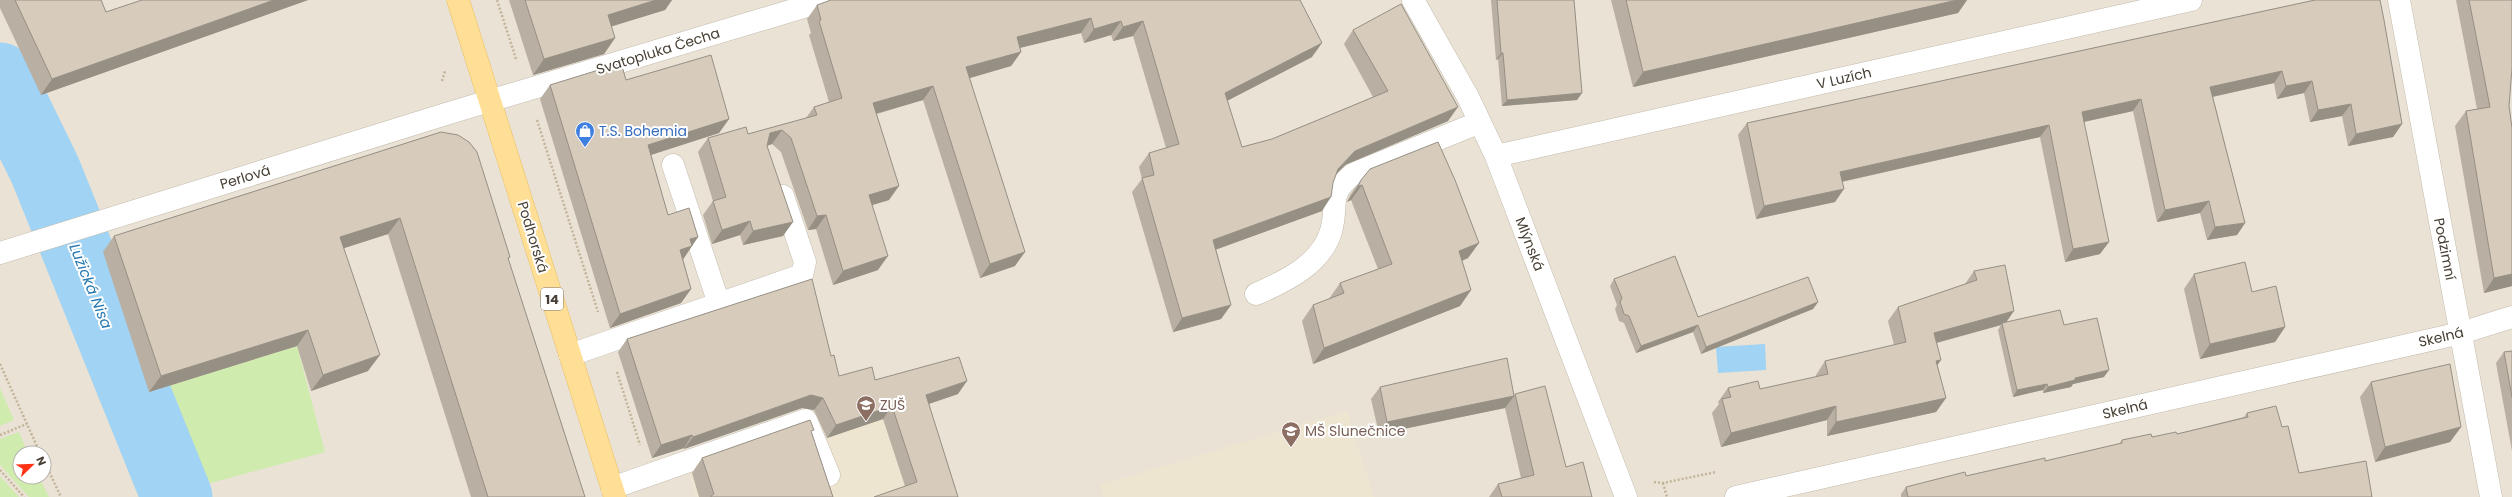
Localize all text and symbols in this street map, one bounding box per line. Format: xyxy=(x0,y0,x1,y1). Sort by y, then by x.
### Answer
street label: Svatopluka Čecha xyxy=(594,23,722,79)
street label: V Luzích xyxy=(1815,62,1873,94)
shop icon: T.S. Bohemia xyxy=(574,120,596,148)
place label: T.S. Bohemia xyxy=(599,121,687,141)
street label: Perlová xyxy=(217,160,273,194)
street label: Podhorská xyxy=(513,199,553,275)
street label: Mlýnská xyxy=(1511,214,1549,274)
street label: Podzimní xyxy=(2429,216,2461,282)
water label: Lužická Nisa xyxy=(64,240,118,332)
road number: 14 xyxy=(541,288,563,310)
street label: Skelná xyxy=(2416,322,2466,352)
school or university icon: ZUŠ xyxy=(855,394,877,422)
street label: Skelná xyxy=(2100,394,2150,424)
place label: ZUŠ xyxy=(880,395,905,415)
school or university icon: MŠ Slunečnice xyxy=(1280,420,1302,448)
place label: MŠ Slunečnice xyxy=(1305,421,1406,441)
north arrow xyxy=(12,445,52,485)
text: N xyxy=(32,454,50,468)

